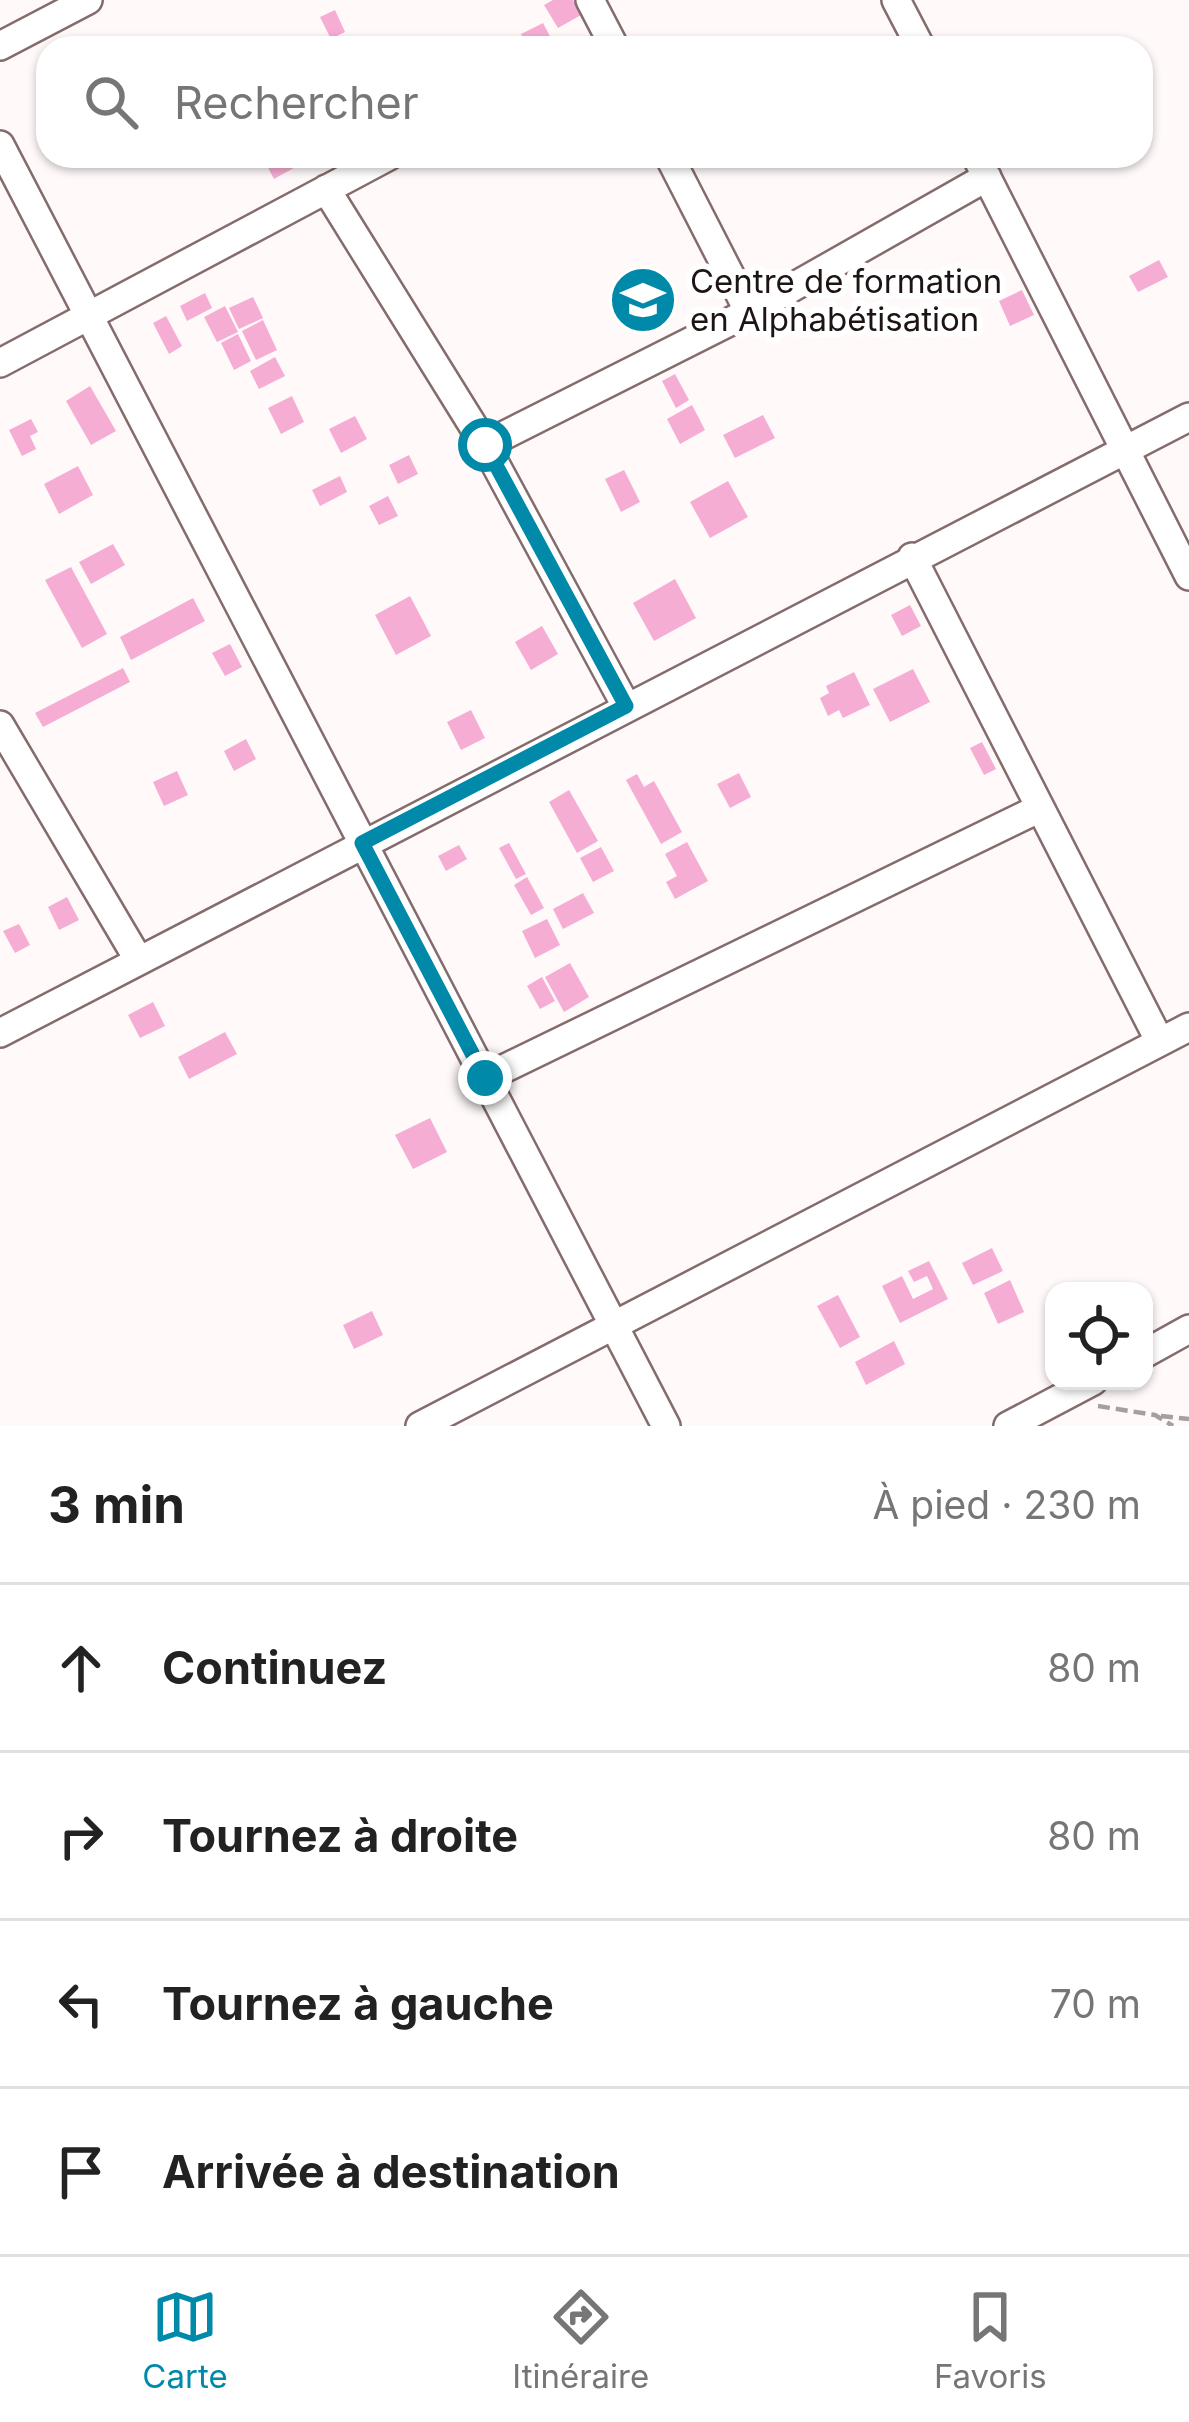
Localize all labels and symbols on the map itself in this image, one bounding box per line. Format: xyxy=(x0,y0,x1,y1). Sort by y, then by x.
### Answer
place label: Centre de formation en Alphabétisation xyxy=(690,261,1002,339)
school or university icon: Centre de formation en Alphabétisation xyxy=(608,265,678,335)
route start xyxy=(458,418,512,472)
route end xyxy=(458,1051,512,1105)

